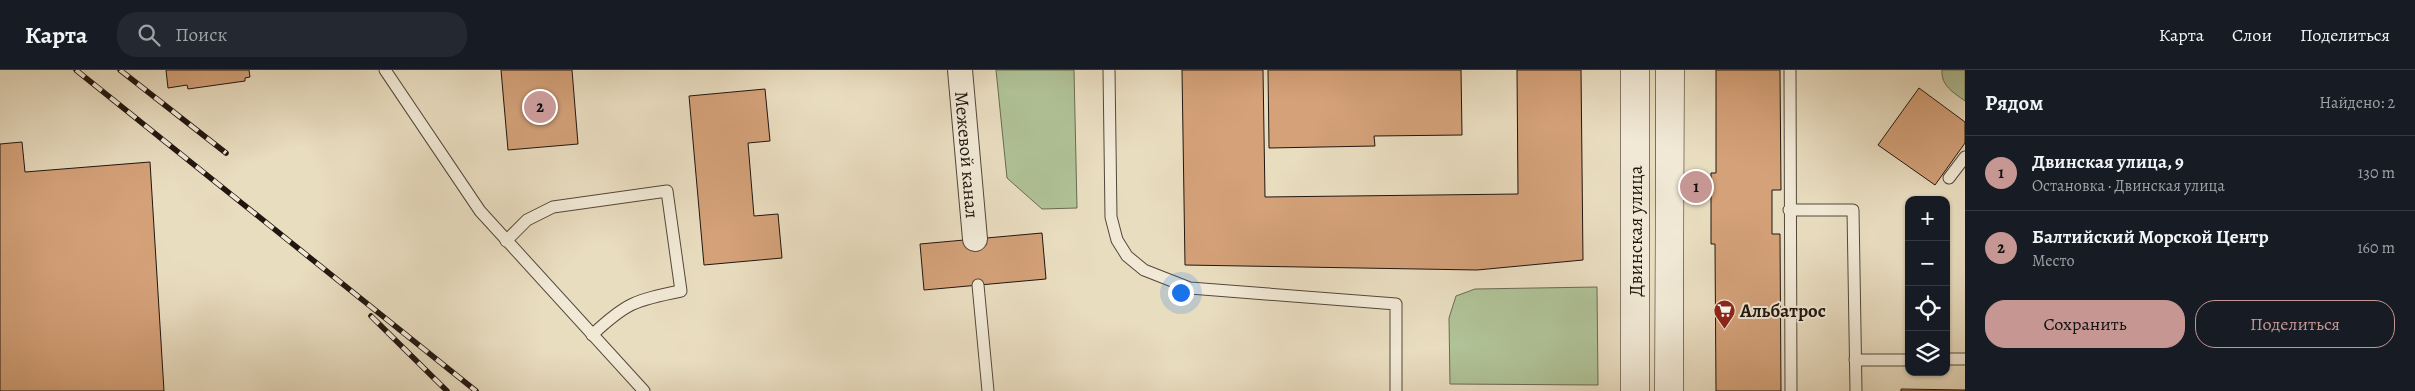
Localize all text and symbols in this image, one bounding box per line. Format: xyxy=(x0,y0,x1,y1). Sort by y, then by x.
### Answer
search box xyxy=(117,12,467,57)
text: Карта xyxy=(25,19,87,51)
icon: search xyxy=(135,21,163,49)
text: Поиск xyxy=(175,22,227,48)
text: Карта xyxy=(2159,23,2204,47)
text: Слои xyxy=(2232,23,2272,47)
text: Поделиться xyxy=(2300,23,2390,47)
pin: 2 xyxy=(524,88,556,126)
text: Рядом xyxy=(1985,89,2043,117)
street label: Межевой канал xyxy=(948,90,985,220)
text: Найдено: 2 xyxy=(2319,92,2395,114)
text: Двинская улица, 9 xyxy=(2032,149,2184,175)
text: 1 xyxy=(1998,162,2004,184)
text: 130 m xyxy=(2358,162,2395,184)
street label: Двинская улица xyxy=(1623,165,1649,297)
pin: 1 xyxy=(1680,168,1712,206)
text: Остановка · Двинская улица xyxy=(2032,175,2225,197)
map controls xyxy=(1905,196,1950,376)
button: + xyxy=(1905,196,1950,241)
text: Балтийский Морской Центр xyxy=(2032,224,2269,250)
text: 2 xyxy=(1997,237,2005,259)
text: 160 m xyxy=(2357,237,2395,259)
button: − xyxy=(1905,241,1950,286)
text: Место xyxy=(2032,250,2075,272)
your location xyxy=(1168,280,1194,306)
button: locate xyxy=(1905,286,1950,331)
supermarket icon: Альбатрос xyxy=(1712,298,1736,329)
place label: Альбатрос xyxy=(1739,298,1826,324)
button: Сохранить xyxy=(1985,300,2185,348)
button: Поделиться xyxy=(2195,300,2395,348)
button: layers xyxy=(1905,331,1950,376)

